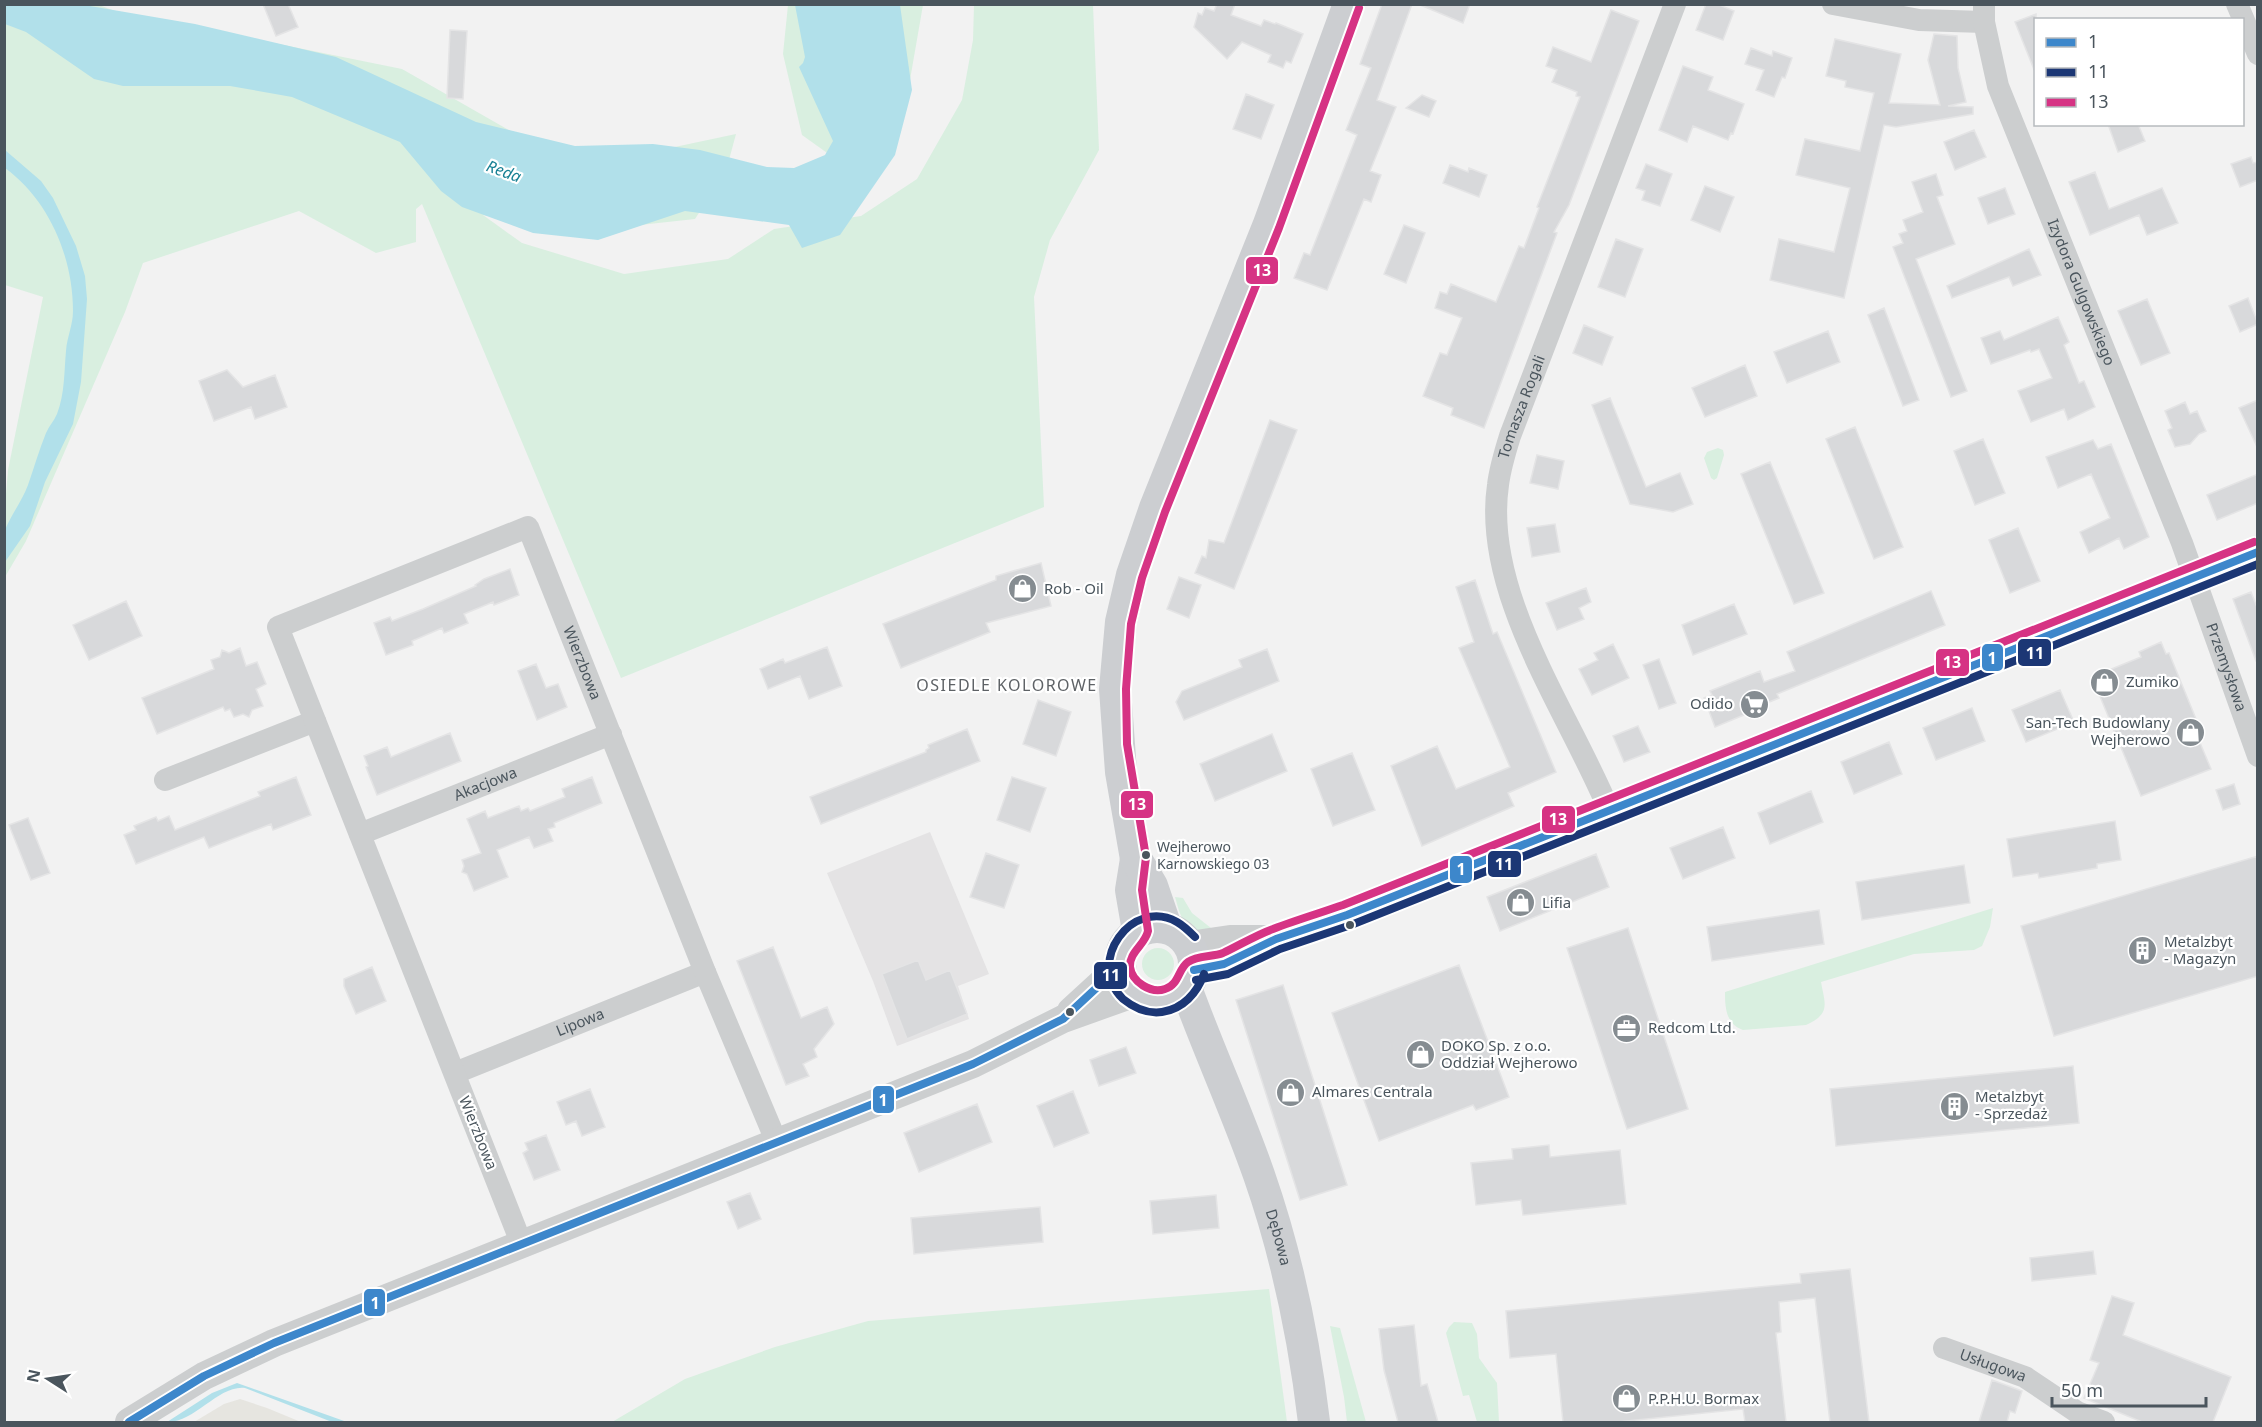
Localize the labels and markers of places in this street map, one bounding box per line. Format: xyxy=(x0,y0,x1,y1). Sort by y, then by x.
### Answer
shop icon: Rob - Oil xyxy=(1007,573,1039,605)
place label: Rob - Oil xyxy=(1044,578,1104,598)
shop icon: Zumiko xyxy=(2089,666,2121,698)
place label: Zumiko xyxy=(2126,671,2179,691)
supermarket icon: Odido xyxy=(1738,688,1770,720)
place label: Odido xyxy=(1690,693,1733,713)
place label: San-Tech Budowlany Wejherowo xyxy=(2026,712,2170,749)
shop icon: San-Tech Budowlany Wejherowo xyxy=(2175,716,2207,748)
place label: Wejherowo Karnowskiego 03 xyxy=(1157,837,1270,873)
marker: Wejherowo Karnowskiego 03 xyxy=(1140,849,1152,861)
shop icon: Lifia xyxy=(1505,887,1537,919)
place label: Lifia xyxy=(1542,892,1571,912)
unlabelled marker xyxy=(1344,919,1356,931)
place label: Metalzbyt - Magazyn xyxy=(2164,931,2236,968)
building icon: Metalzbyt - Magazyn xyxy=(2127,935,2159,967)
unlabelled marker xyxy=(1064,1006,1076,1018)
office icon: Redcom Ltd. xyxy=(1611,1012,1643,1044)
place label: Redcom Ltd. xyxy=(1648,1017,1736,1037)
place label: DOKO Sp. z o.o. Oddział Wejherowo xyxy=(1441,1035,1578,1072)
shop icon: DOKO Sp. z o.o. Oddział Wejherowo xyxy=(1404,1039,1436,1071)
shop icon: Almares Centrala xyxy=(1275,1076,1307,1108)
place label: Almares Centrala xyxy=(1312,1081,1433,1101)
place label: Metalzbyt - Sprzedaż xyxy=(1975,1086,2048,1123)
building icon: Metalzbyt - Sprzedaż xyxy=(1938,1090,1970,1122)
shop icon: P.P.H.U. Bormax xyxy=(1611,1383,1643,1415)
place label: P.P.H.U. Bormax xyxy=(1648,1388,1759,1408)

